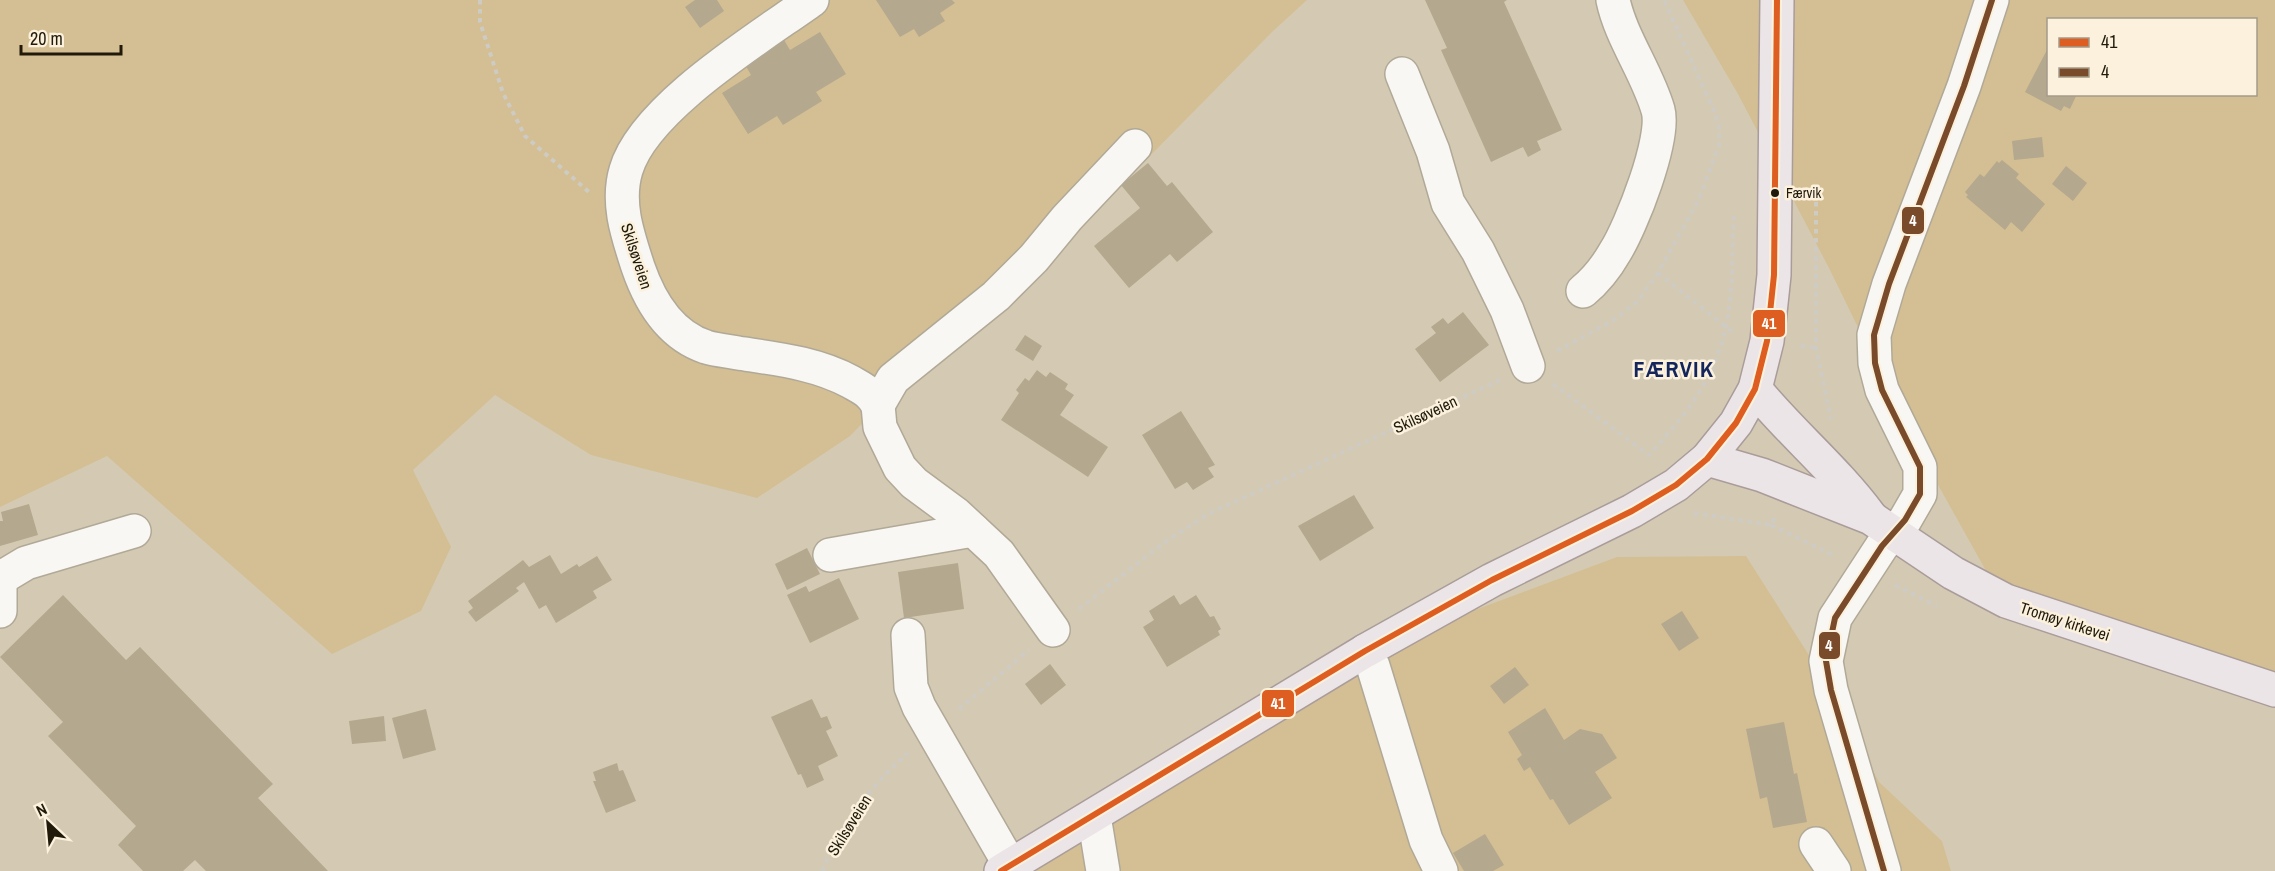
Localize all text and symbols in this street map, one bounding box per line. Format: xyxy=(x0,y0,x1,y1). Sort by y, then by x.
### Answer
scale bar xyxy=(21,18,122,56)
legend xyxy=(2047,18,2257,96)
text: 20 m xyxy=(30,26,63,51)
text: 41 xyxy=(2101,29,2118,54)
text: 4 xyxy=(2101,59,2109,84)
place label: Færvik xyxy=(1786,184,1821,202)
marker: Færvik xyxy=(1769,187,1781,199)
line badge: 4 xyxy=(1901,206,1925,235)
text: 4 xyxy=(1909,209,1917,231)
street label: Skilsøveien xyxy=(616,220,658,292)
line badge: 41 xyxy=(1752,309,1786,338)
text: 41 xyxy=(1762,312,1777,334)
district label: FÆRVIK xyxy=(1634,354,1714,384)
street label: Skilsøveien xyxy=(1390,390,1460,438)
street label: Tromøy kirkevei xyxy=(2017,596,2113,646)
line badge: 4 xyxy=(1818,631,1841,660)
text: 4 xyxy=(1825,634,1833,656)
line badge: 41 xyxy=(1261,689,1295,718)
text: 41 xyxy=(1271,692,1286,714)
street label: Skilsøveien xyxy=(822,790,876,860)
north arrow xyxy=(18,793,78,853)
text: N xyxy=(32,798,51,821)

